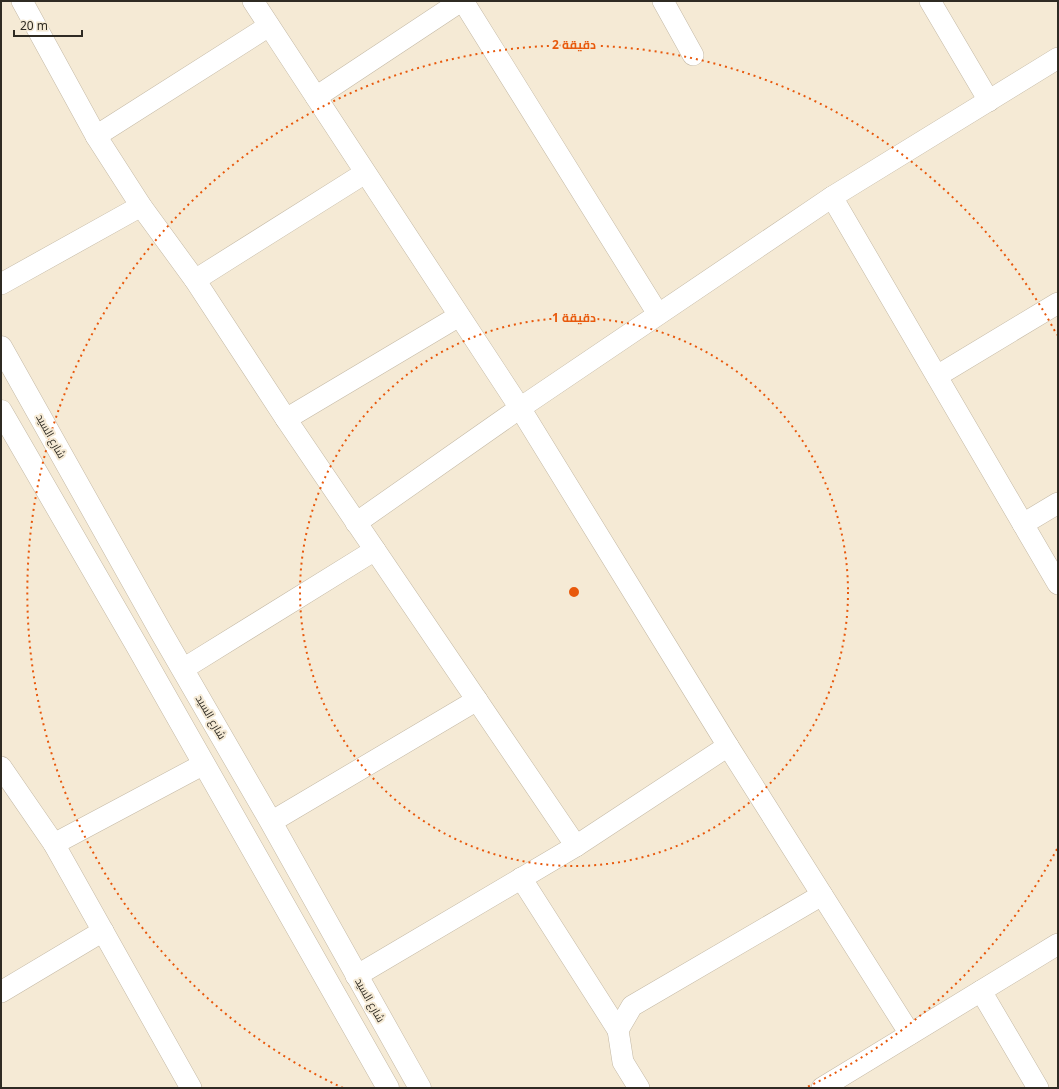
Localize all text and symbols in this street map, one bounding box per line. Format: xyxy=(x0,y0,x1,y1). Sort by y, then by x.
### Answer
scale bar xyxy=(14,12,82,38)
text: 20 m xyxy=(20,17,48,34)
text: 2 دقيقة xyxy=(552,36,596,53)
text: 1 دقيقة xyxy=(552,309,596,326)
street label: شارع السيد xyxy=(32,411,70,461)
centre of rings xyxy=(567,585,581,599)
street label: شارع السيد xyxy=(192,692,230,742)
street label: شارع السيد xyxy=(351,975,389,1025)

